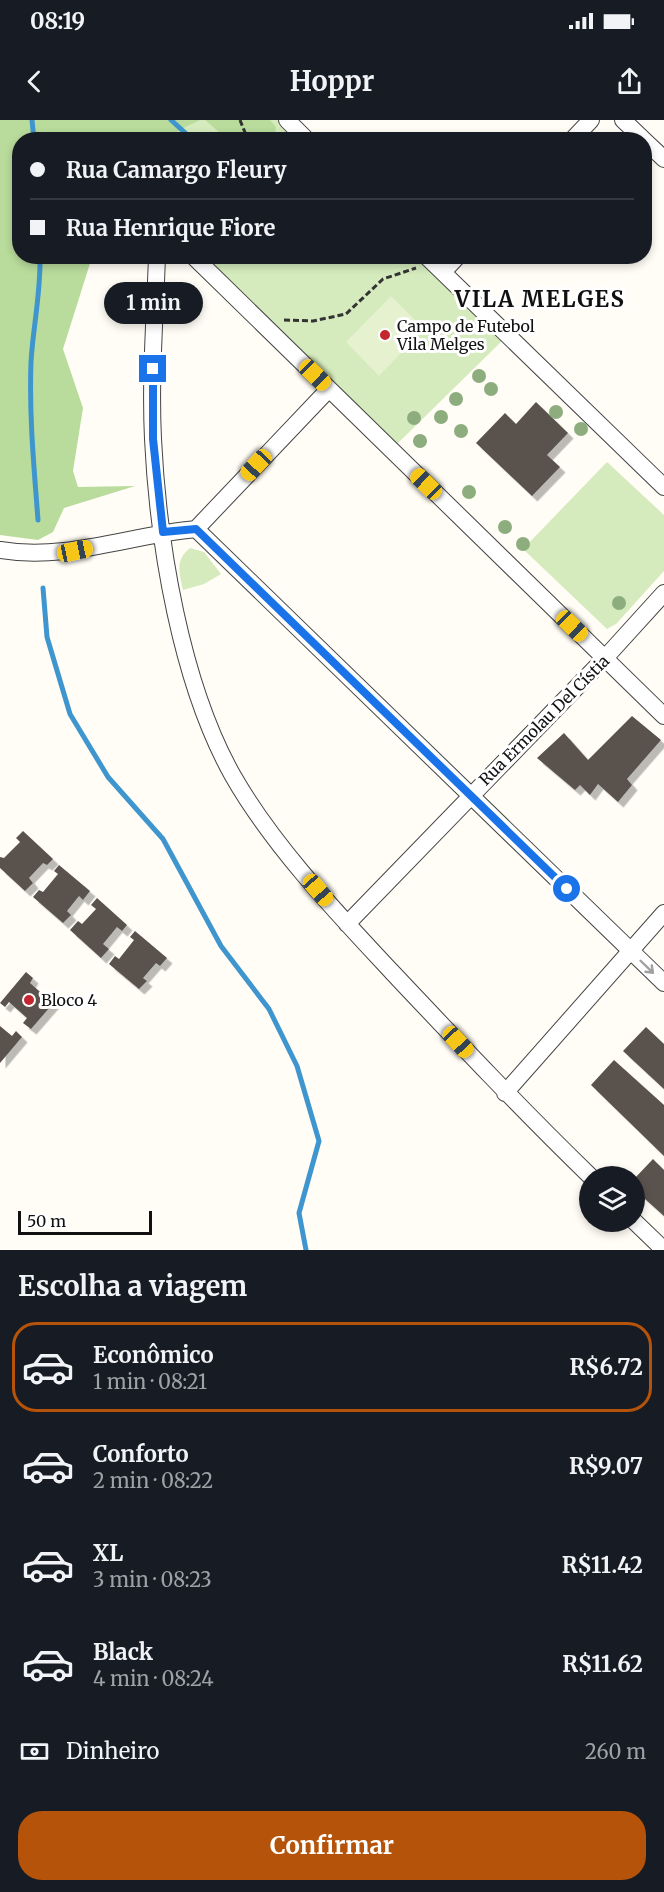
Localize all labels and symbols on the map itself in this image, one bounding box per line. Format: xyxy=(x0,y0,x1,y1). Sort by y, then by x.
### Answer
callout: 1 min xyxy=(104,282,202,324)
district label: VILA MELGES xyxy=(454,285,625,313)
place label: Campo de Futebol Vila Melges xyxy=(396,316,535,354)
marker: Campo de Futebol Vila Melges xyxy=(378,328,392,342)
route end xyxy=(139,355,166,382)
car xyxy=(296,356,334,394)
car xyxy=(237,446,275,484)
car xyxy=(407,465,445,503)
car xyxy=(56,538,94,564)
car xyxy=(553,607,591,645)
street label: Rua Ermolau Del Cístia xyxy=(475,650,614,789)
car xyxy=(299,871,337,909)
route start xyxy=(553,875,580,902)
one-way arrow xyxy=(640,960,655,975)
place label: Bloco 4 xyxy=(41,990,97,1010)
marker: Bloco 4 xyxy=(22,993,36,1007)
car xyxy=(439,1023,477,1061)
scale bar xyxy=(18,1208,152,1236)

